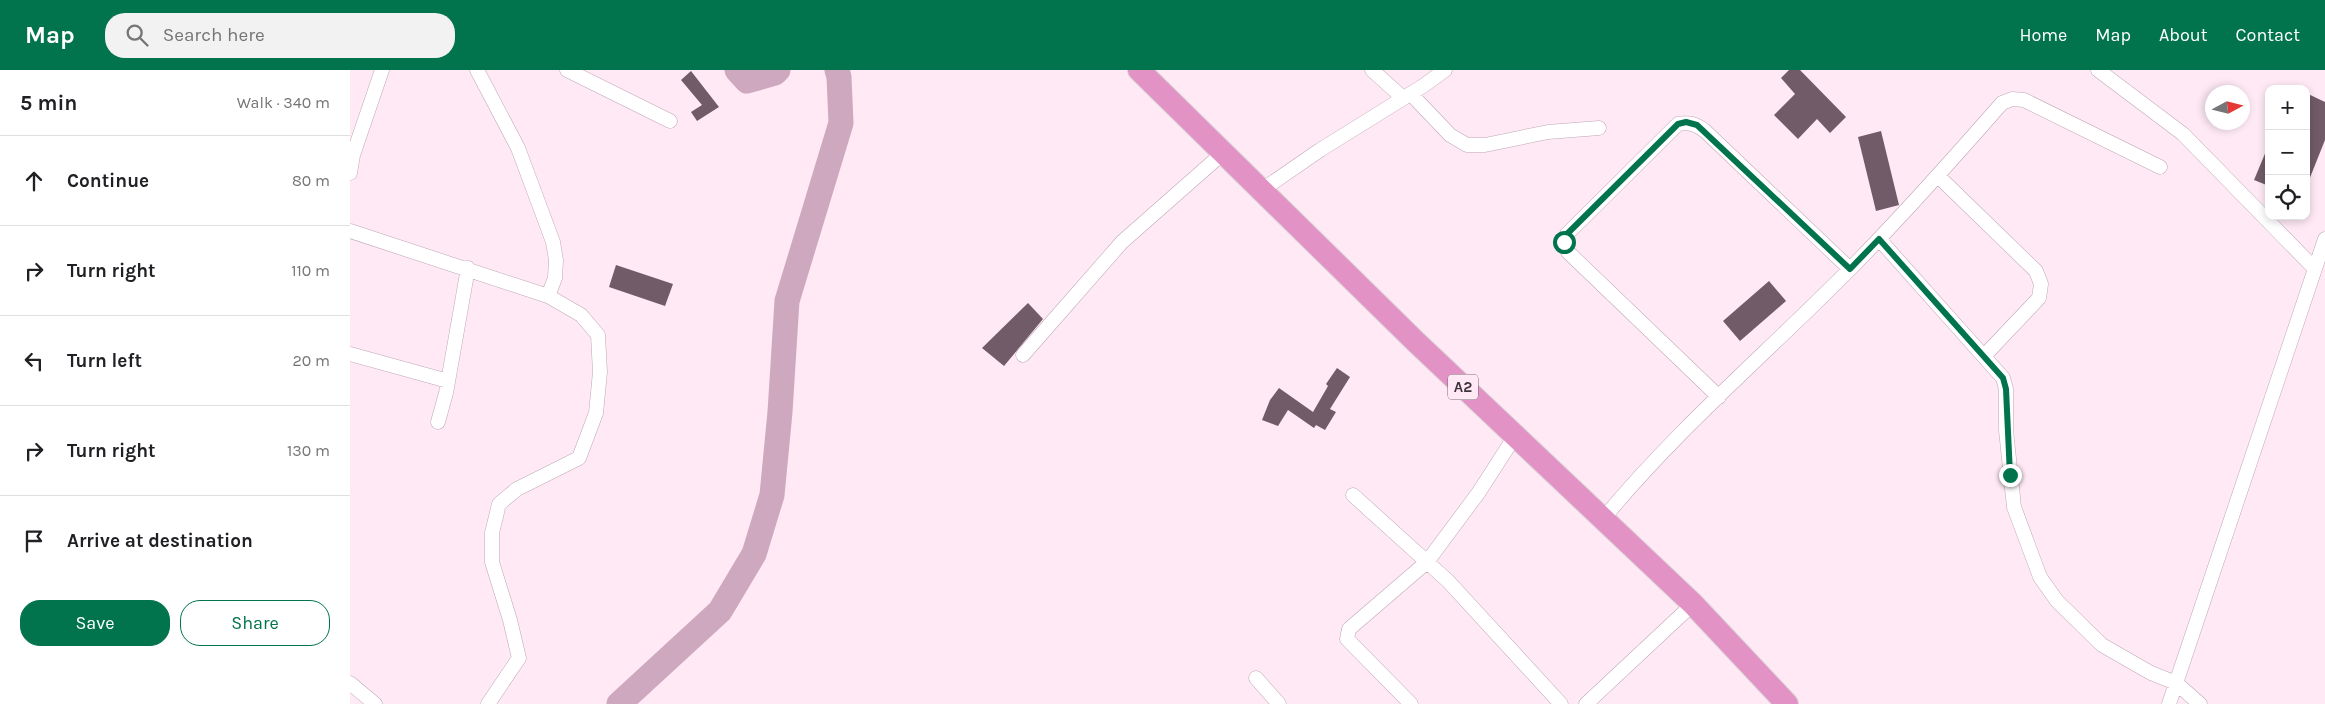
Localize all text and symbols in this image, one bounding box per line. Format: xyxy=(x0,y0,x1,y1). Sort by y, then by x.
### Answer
search box xyxy=(105,13,455,58)
text: Map xyxy=(25,21,75,49)
icon: search xyxy=(123,21,151,49)
text: Search here xyxy=(163,24,265,46)
text: Home xyxy=(2019,24,2067,46)
text: Map xyxy=(2095,24,2131,46)
text: About xyxy=(2159,24,2208,46)
text: Contact xyxy=(2236,24,2300,46)
north arrow xyxy=(2205,85,2250,130)
map controls xyxy=(2265,85,2310,220)
button: + xyxy=(2265,85,2310,130)
text: 5 min xyxy=(20,91,77,115)
text: Walk · 340 m xyxy=(237,93,330,112)
button: − xyxy=(2265,130,2310,175)
icon: ahead xyxy=(20,167,48,195)
text: Continue xyxy=(67,170,149,192)
text: 80 m xyxy=(292,171,330,190)
button: locate xyxy=(2265,175,2310,220)
route start xyxy=(1553,231,1576,254)
icon: right xyxy=(20,257,48,285)
text: Turn right xyxy=(67,260,156,282)
text: 110 m xyxy=(291,261,330,280)
icon: left xyxy=(20,347,48,375)
text: Turn left xyxy=(67,350,142,372)
text: 20 m xyxy=(292,351,330,370)
road number: A2 xyxy=(1448,374,1478,400)
icon: right xyxy=(20,437,48,465)
text: Turn right xyxy=(67,440,156,462)
text: 130 m xyxy=(287,441,330,460)
route end xyxy=(1999,464,2022,487)
icon: arrive xyxy=(20,527,48,555)
text: Arrive at destination xyxy=(67,530,253,552)
button: Save xyxy=(20,600,170,646)
button: Share xyxy=(180,600,330,646)

